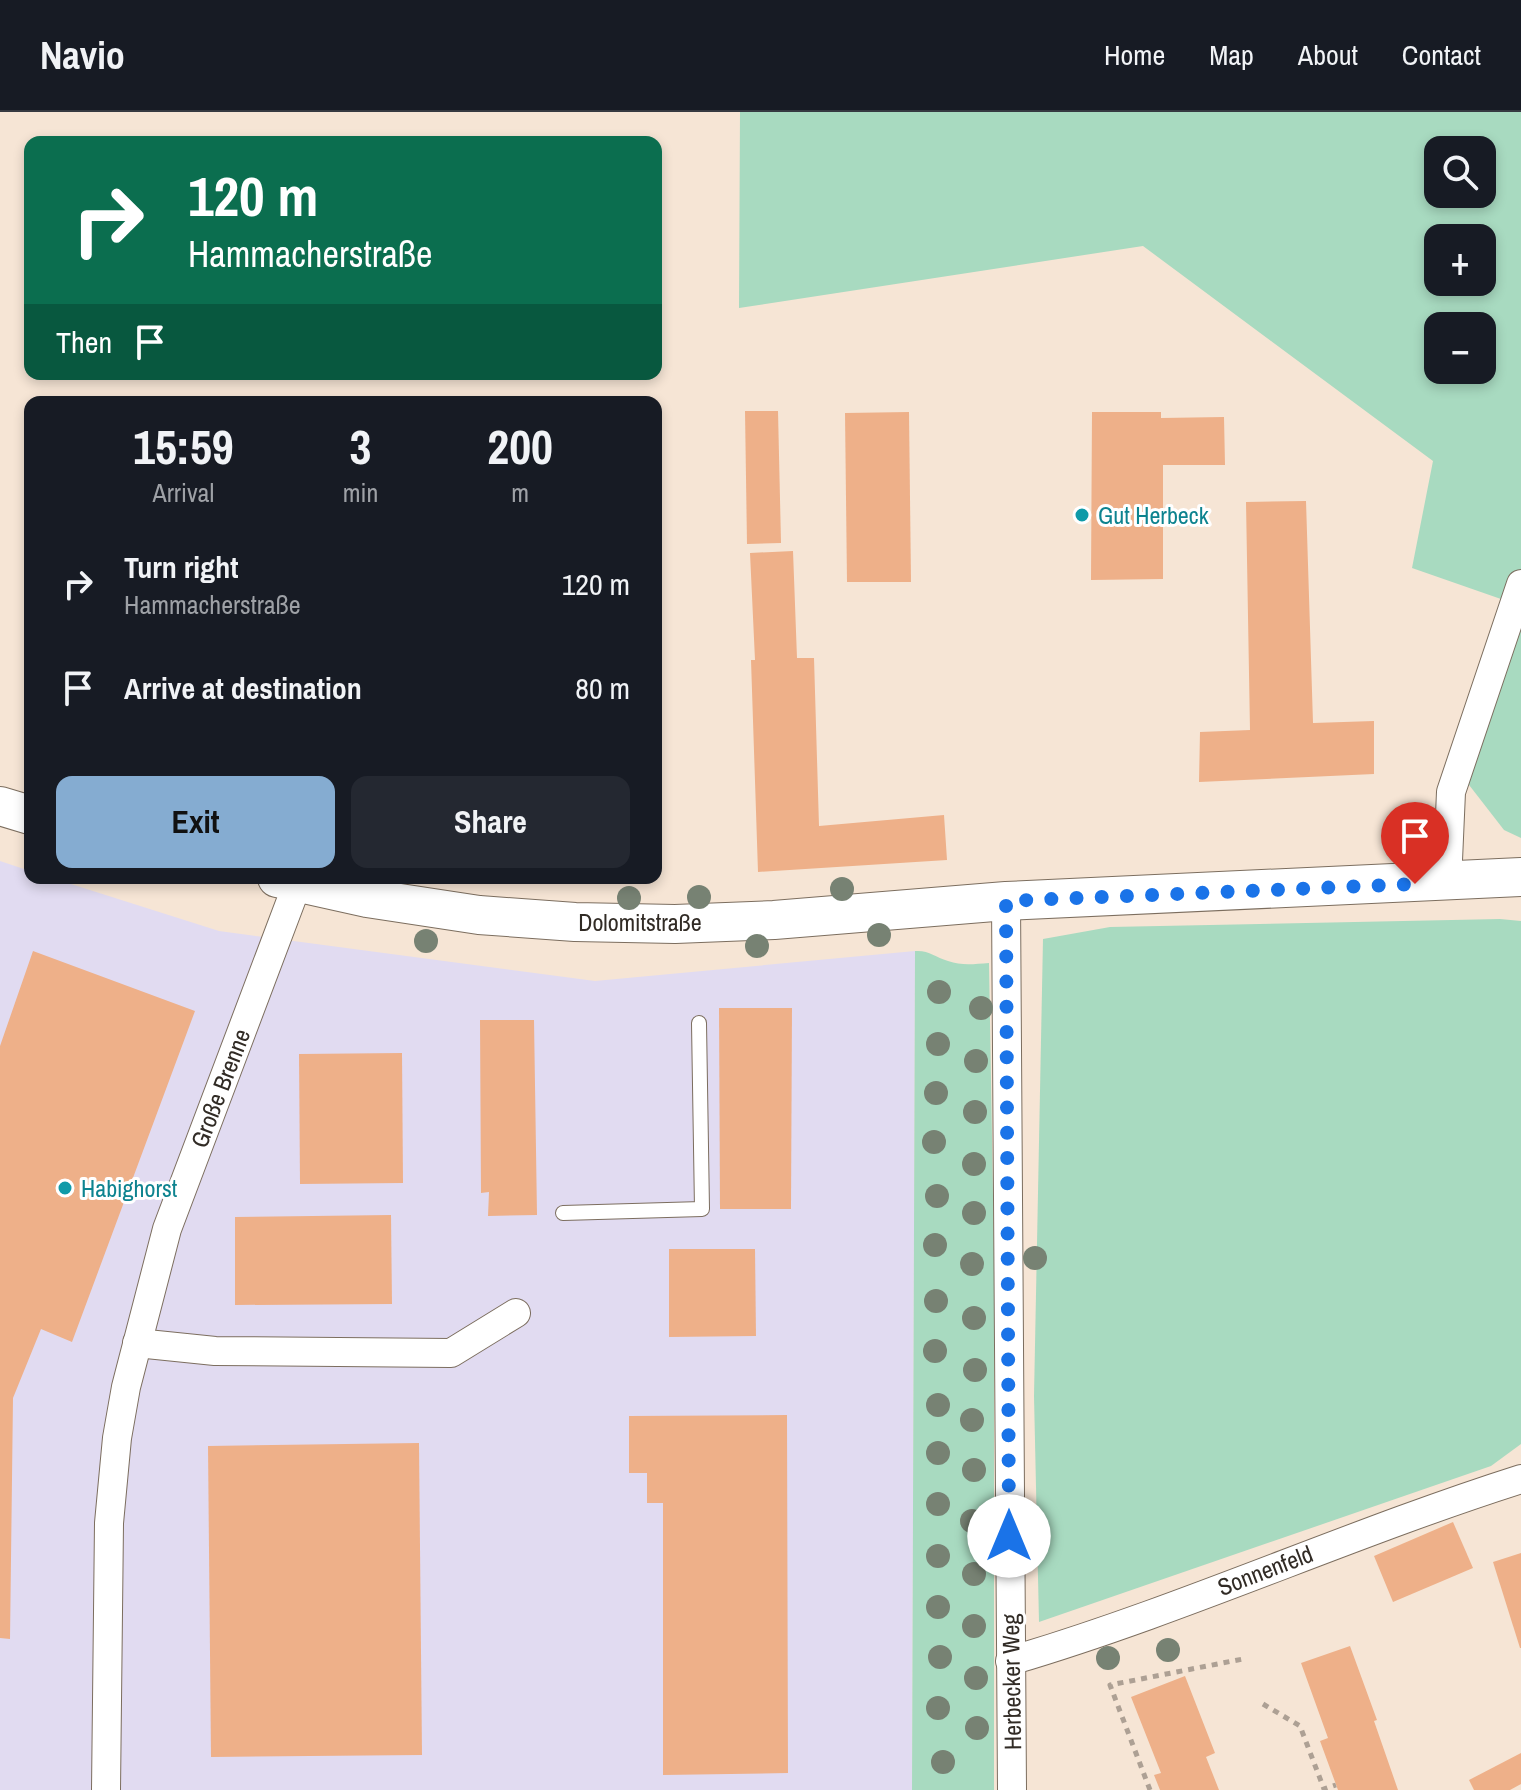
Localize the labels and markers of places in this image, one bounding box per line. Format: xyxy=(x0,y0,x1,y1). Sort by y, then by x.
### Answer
place label: Gut Herbeck xyxy=(1098,499,1209,531)
marker: Gut Herbeck xyxy=(1073,506,1091,524)
pin xyxy=(1381,802,1449,884)
place label: Habighorst xyxy=(81,1172,178,1204)
marker: Habighorst xyxy=(56,1179,74,1197)

